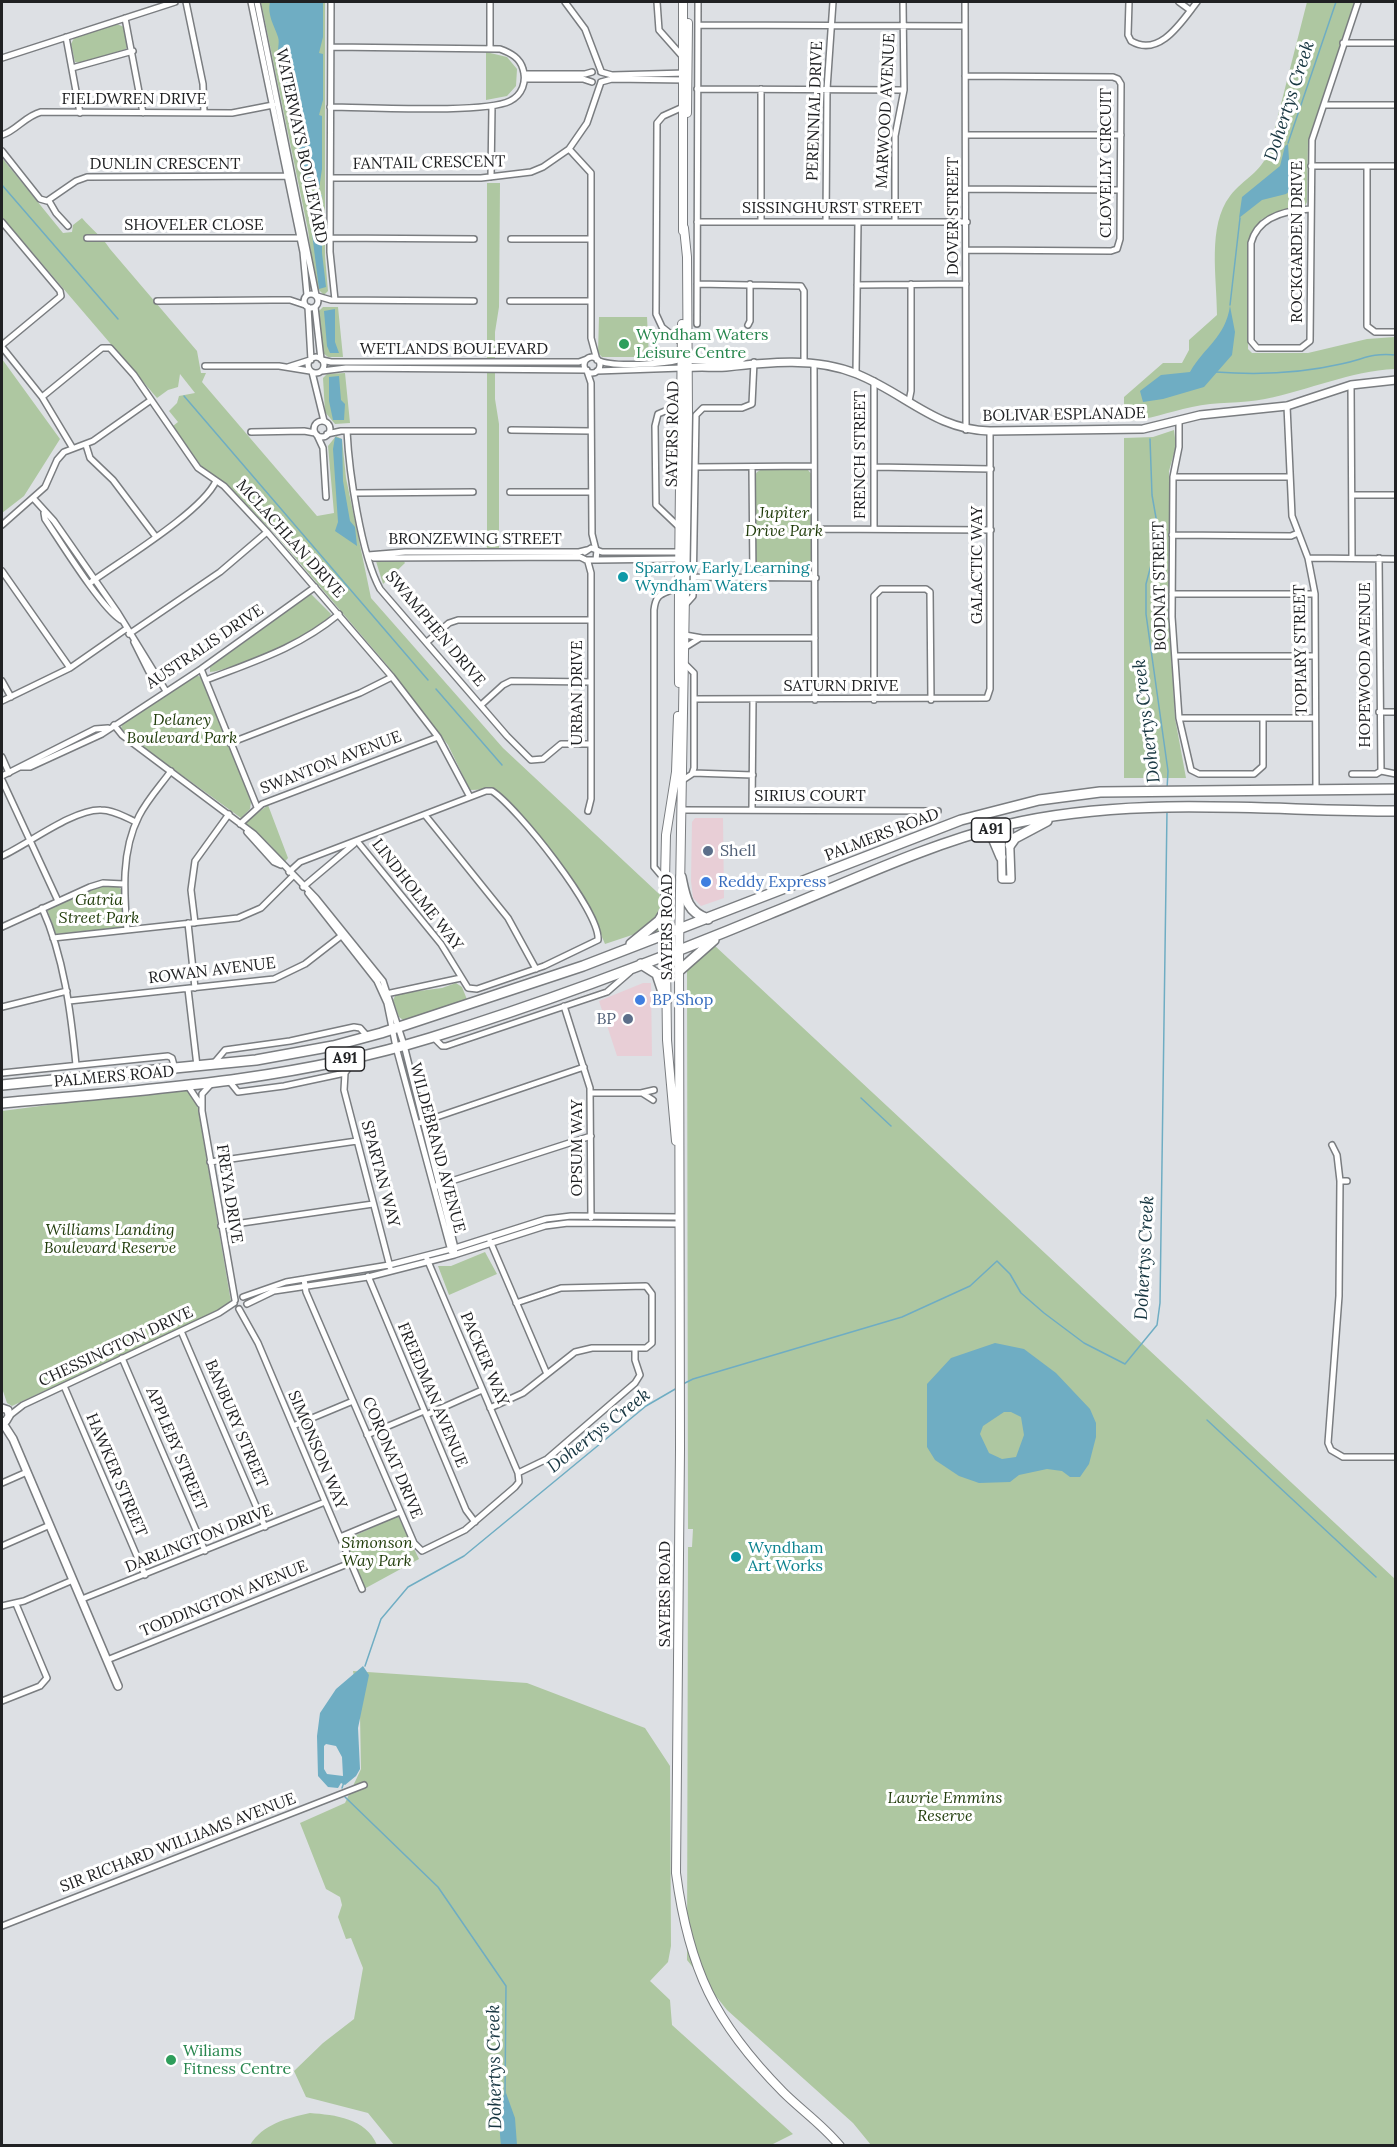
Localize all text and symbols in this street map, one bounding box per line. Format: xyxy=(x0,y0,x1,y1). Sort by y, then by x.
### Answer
street label: MARWOOD AVENUE xyxy=(872,33,900,189)
water label: Dohertys Creek xyxy=(1260,38,1320,164)
street label: PERENNIAL DRIVE xyxy=(803,41,827,181)
street label: WATERWAYS BOULEVARD xyxy=(271,47,331,245)
street label: CLOVELLY CIRCUIT xyxy=(1096,88,1116,238)
street label: FIELDWREN DRIVE xyxy=(62,89,206,109)
street label: FANTAIL CRESCENT xyxy=(352,152,506,174)
street label: DUNLIN CRESCENT xyxy=(90,154,240,174)
street label: DOVER STREET xyxy=(943,157,963,275)
street label: ROCKGARDEN DRIVE xyxy=(1287,161,1307,323)
street label: SISSINGHURST STREET xyxy=(742,198,922,218)
street label: SHOVELER CLOSE xyxy=(124,215,264,235)
place label: Wyndham Waters Leisure Centre xyxy=(636,325,768,363)
marker: Wyndham Waters Leisure Centre xyxy=(617,337,631,351)
street label: WETLANDS BOULEVARD xyxy=(360,339,548,359)
street label: SAYERS ROAD xyxy=(662,381,684,487)
street label: FRENCH STREET xyxy=(850,391,870,519)
street label: BOLIVAR ESPLANADE xyxy=(982,404,1146,426)
street label: MCLACHLAN DRIVE xyxy=(232,476,348,602)
park label: Jupiter Drive Park xyxy=(745,503,823,541)
street label: GALACTIC WAY xyxy=(967,506,987,624)
street label: BODNAT STREET xyxy=(1149,521,1171,651)
street label: BRONZEWING STREET xyxy=(388,529,562,549)
place label: Sparrow Early Learning Wyndham Waters xyxy=(635,558,810,596)
street label: SWAMPHEN DRIVE xyxy=(381,567,489,691)
marker: Sparrow Early Learning Wyndham Waters xyxy=(616,570,630,584)
street label: HOPEWOOD AVENUE xyxy=(1355,582,1375,748)
street label: TOPIARY STREET xyxy=(1290,584,1312,716)
street label: AUSTRALIS DRIVE xyxy=(143,601,267,693)
street label: URBAN DRIVE xyxy=(567,640,587,746)
water label: Dohertys Creek xyxy=(1129,658,1165,784)
street label: SATURN DRIVE xyxy=(784,676,898,696)
park label: Delaney Boulevard Park xyxy=(127,710,237,748)
street label: SWANTON AVENUE xyxy=(258,727,404,799)
street label: SIRIUS COURT xyxy=(754,786,866,806)
street label: PALMERS ROAD xyxy=(822,804,942,866)
road number: A91 xyxy=(972,818,1010,842)
street label: LINDHOLME WAY xyxy=(367,835,467,955)
place label: Shell xyxy=(720,841,756,861)
marker: Shell xyxy=(701,844,715,858)
place label: Reddy Express xyxy=(718,872,827,892)
street label: SAYERS ROAD xyxy=(657,874,677,980)
marker: Reddy Express xyxy=(699,875,713,889)
park label: Gatria Street Park xyxy=(59,890,139,928)
street label: ROWAN AVENUE xyxy=(147,954,277,988)
place label: BP Shop xyxy=(652,990,713,1010)
marker: BP Shop xyxy=(633,993,647,1007)
place label: BP xyxy=(596,1009,616,1029)
marker: BP xyxy=(621,1012,635,1026)
road number: A91 xyxy=(326,1047,364,1071)
street label: WILDEBRAND AVENUE xyxy=(405,1061,469,1235)
street label: PALMERS ROAD xyxy=(53,1062,175,1092)
street label: OPSUM WAY xyxy=(567,1099,587,1197)
street label: SPARTAN WAY xyxy=(357,1119,403,1229)
street label: FREYA DRIVE xyxy=(212,1143,246,1245)
water label: Dohertys Creek xyxy=(1131,1195,1159,1321)
park label: Williams Landing Boulevard Reserve xyxy=(44,1220,176,1258)
street label: CHESSINGTON DRIVE xyxy=(36,1303,196,1391)
street label: PACKER WAY xyxy=(456,1309,512,1409)
street label: FREEDMAN AVENUE xyxy=(393,1320,471,1470)
street label: BANBURY STREET xyxy=(200,1357,272,1491)
water label: Dohertys Creek xyxy=(543,1384,655,1478)
street label: APPLEBY STREET xyxy=(141,1385,211,1513)
street label: SIMONSON WAY xyxy=(283,1388,351,1512)
street label: CORONAT DRIVE xyxy=(358,1394,426,1522)
street label: HAWKER STREET xyxy=(81,1410,151,1540)
street label: DARLINGTON DRIVE xyxy=(122,1501,276,1577)
park label: Simonson Way Park xyxy=(341,1533,413,1571)
place label: Wyndham Art Works xyxy=(748,1538,824,1576)
street label: SAYERS ROAD xyxy=(655,1541,675,1647)
marker: Wyndham Art Works xyxy=(729,1550,743,1564)
street label: TODDINGTON AVENUE xyxy=(137,1557,311,1641)
park label: Lawrie Emmins Reserve xyxy=(888,1788,1002,1826)
street label: SIR RICHARD WILLIAMS AVENUE xyxy=(57,1789,299,1897)
water label: Dohertys Creek xyxy=(483,2004,507,2130)
place label: Wiliams Fitness Centre xyxy=(183,2041,291,2079)
marker: Wiliams Fitness Centre xyxy=(164,2053,178,2067)

